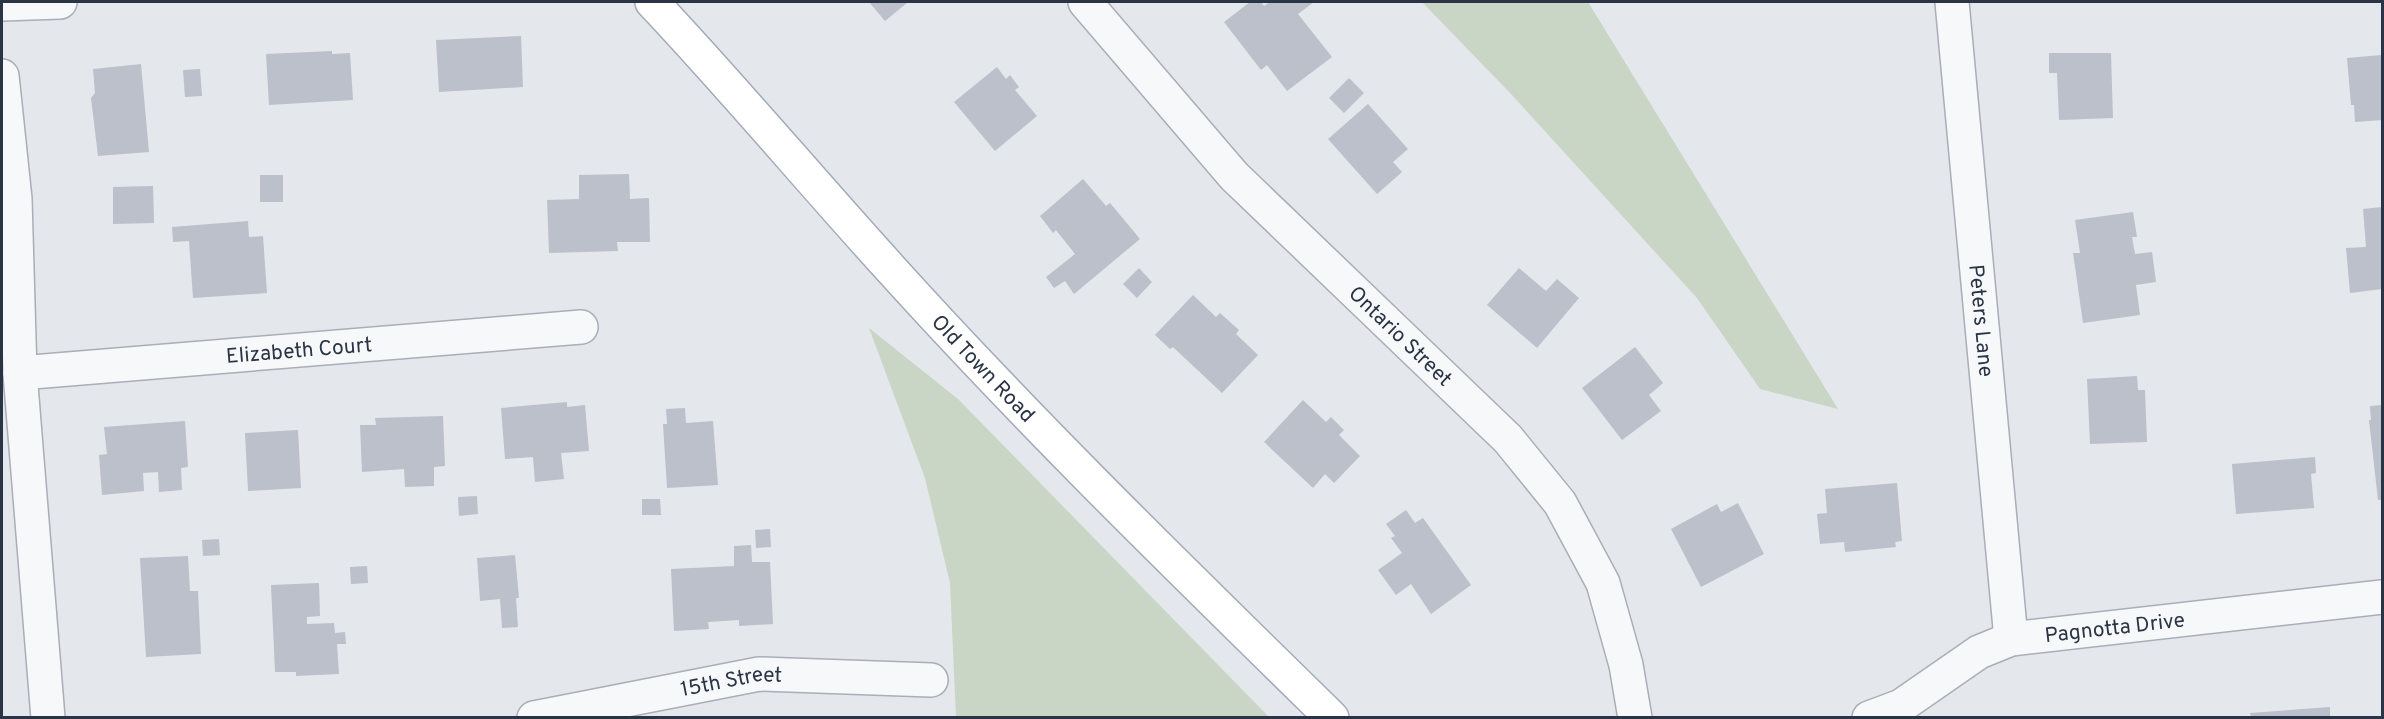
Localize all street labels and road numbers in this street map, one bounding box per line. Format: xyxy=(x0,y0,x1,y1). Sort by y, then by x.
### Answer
street label: Peters Lane xyxy=(1961,263,1999,378)
street label: Ontario Street xyxy=(1342,281,1457,393)
street label: Old Town Road xyxy=(925,310,1040,429)
street label: Elizabeth Court xyxy=(225,332,373,371)
street label: Pagnotta Drive xyxy=(2043,607,2186,650)
street label: 15th Street xyxy=(678,661,783,704)

